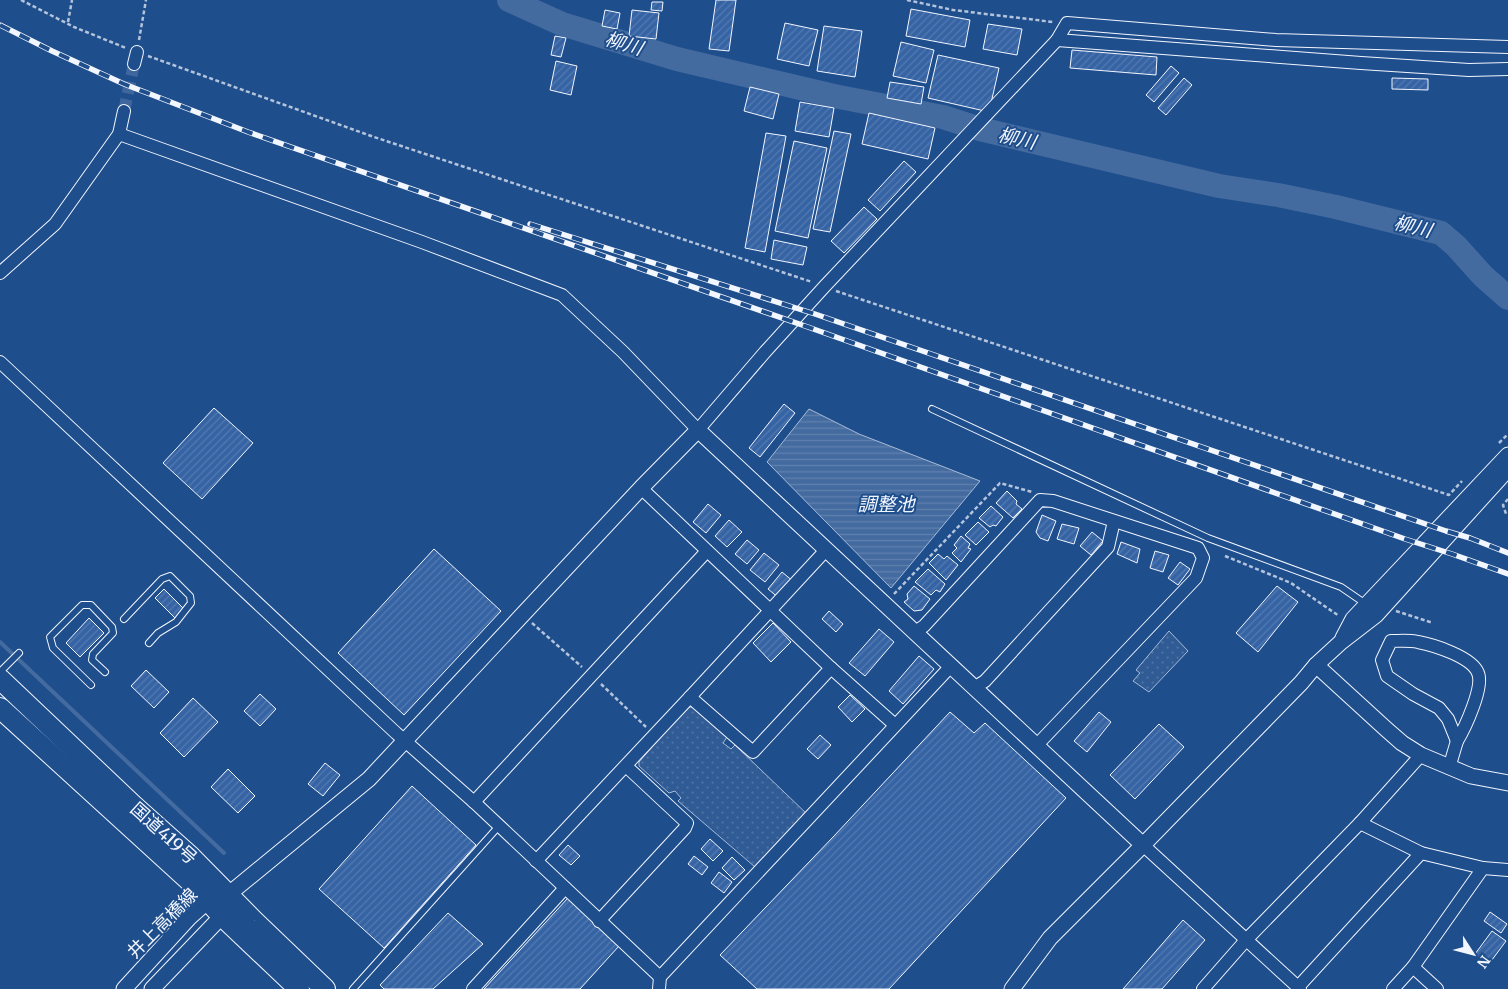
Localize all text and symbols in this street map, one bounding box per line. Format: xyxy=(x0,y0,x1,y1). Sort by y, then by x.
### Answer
water label: 柳川 xyxy=(602,26,648,61)
water label: 柳川 xyxy=(996,122,1040,154)
water label: 柳川 xyxy=(1392,210,1436,243)
water label: 調整池 xyxy=(857,492,916,516)
street label: 国道419号 xyxy=(126,797,202,869)
street label: 井上高橋線 xyxy=(122,883,202,963)
north arrow xyxy=(1448,929,1498,979)
text: N xyxy=(1473,952,1494,971)

